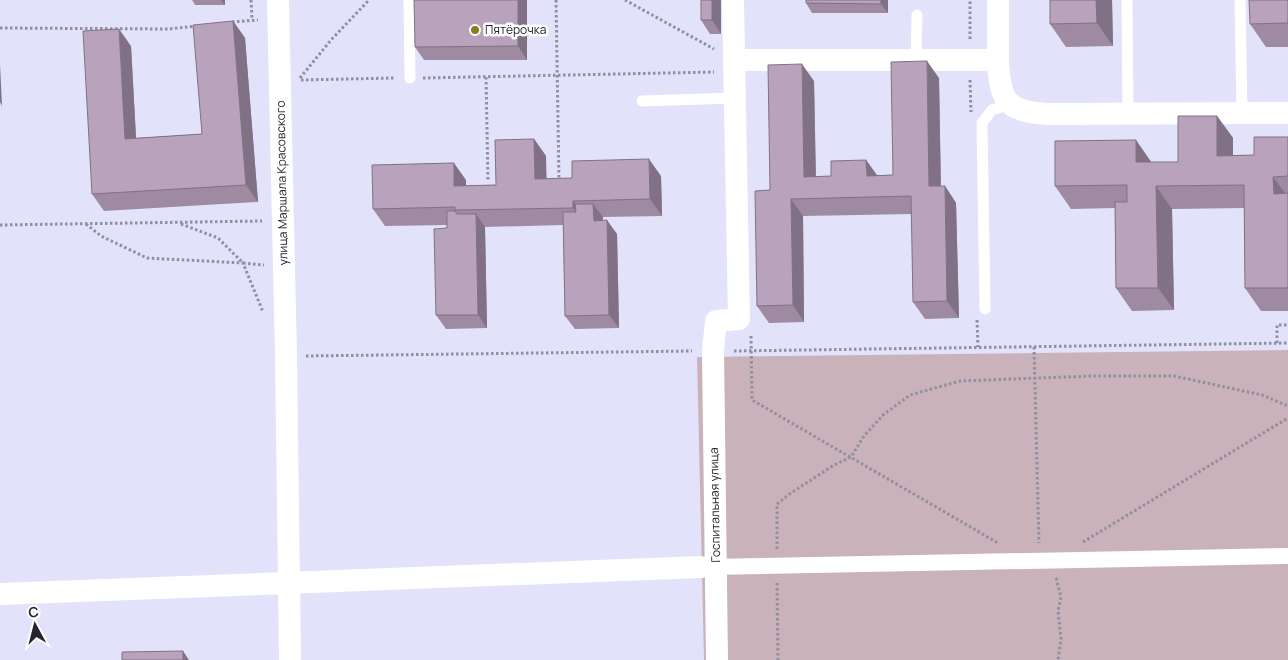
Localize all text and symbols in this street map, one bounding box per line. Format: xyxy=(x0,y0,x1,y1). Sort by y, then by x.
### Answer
place label: Пятёрочка xyxy=(485,21,546,38)
marker: Пятёрочка xyxy=(469,24,481,36)
street label: улица Маршала Красовского xyxy=(272,100,291,266)
street label: Госпитальная улица xyxy=(705,447,724,563)
north arrow xyxy=(10,600,60,650)
text: С xyxy=(27,602,40,622)

